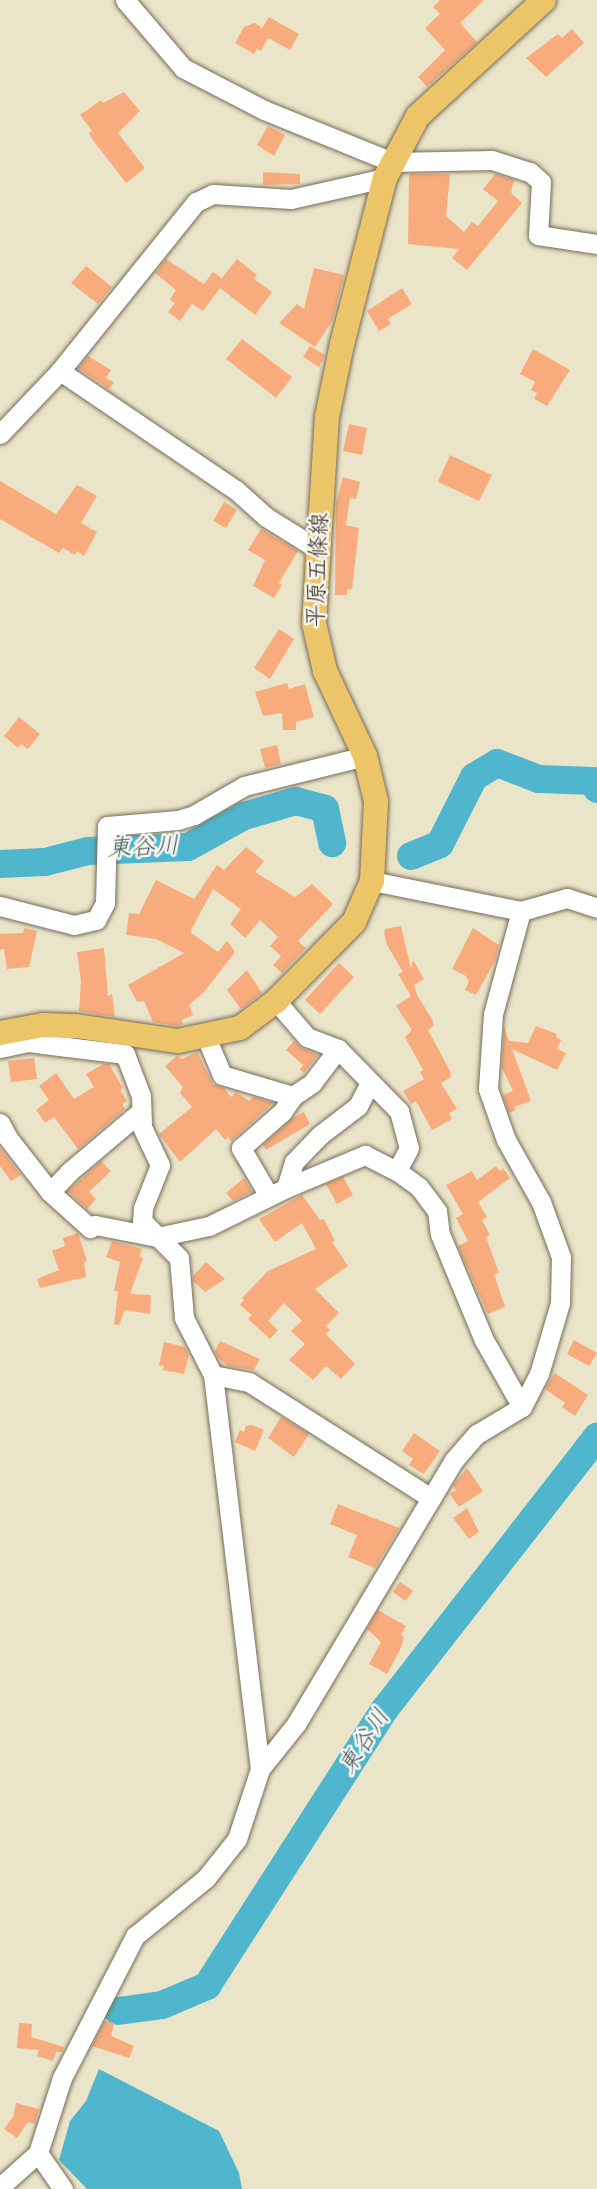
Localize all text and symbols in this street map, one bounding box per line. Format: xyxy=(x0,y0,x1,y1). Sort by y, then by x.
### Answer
street label: 平原五條線 xyxy=(303,512,335,628)
water label: 東谷川 xyxy=(106,832,180,864)
water label: 東谷川 xyxy=(333,1704,397,1780)

